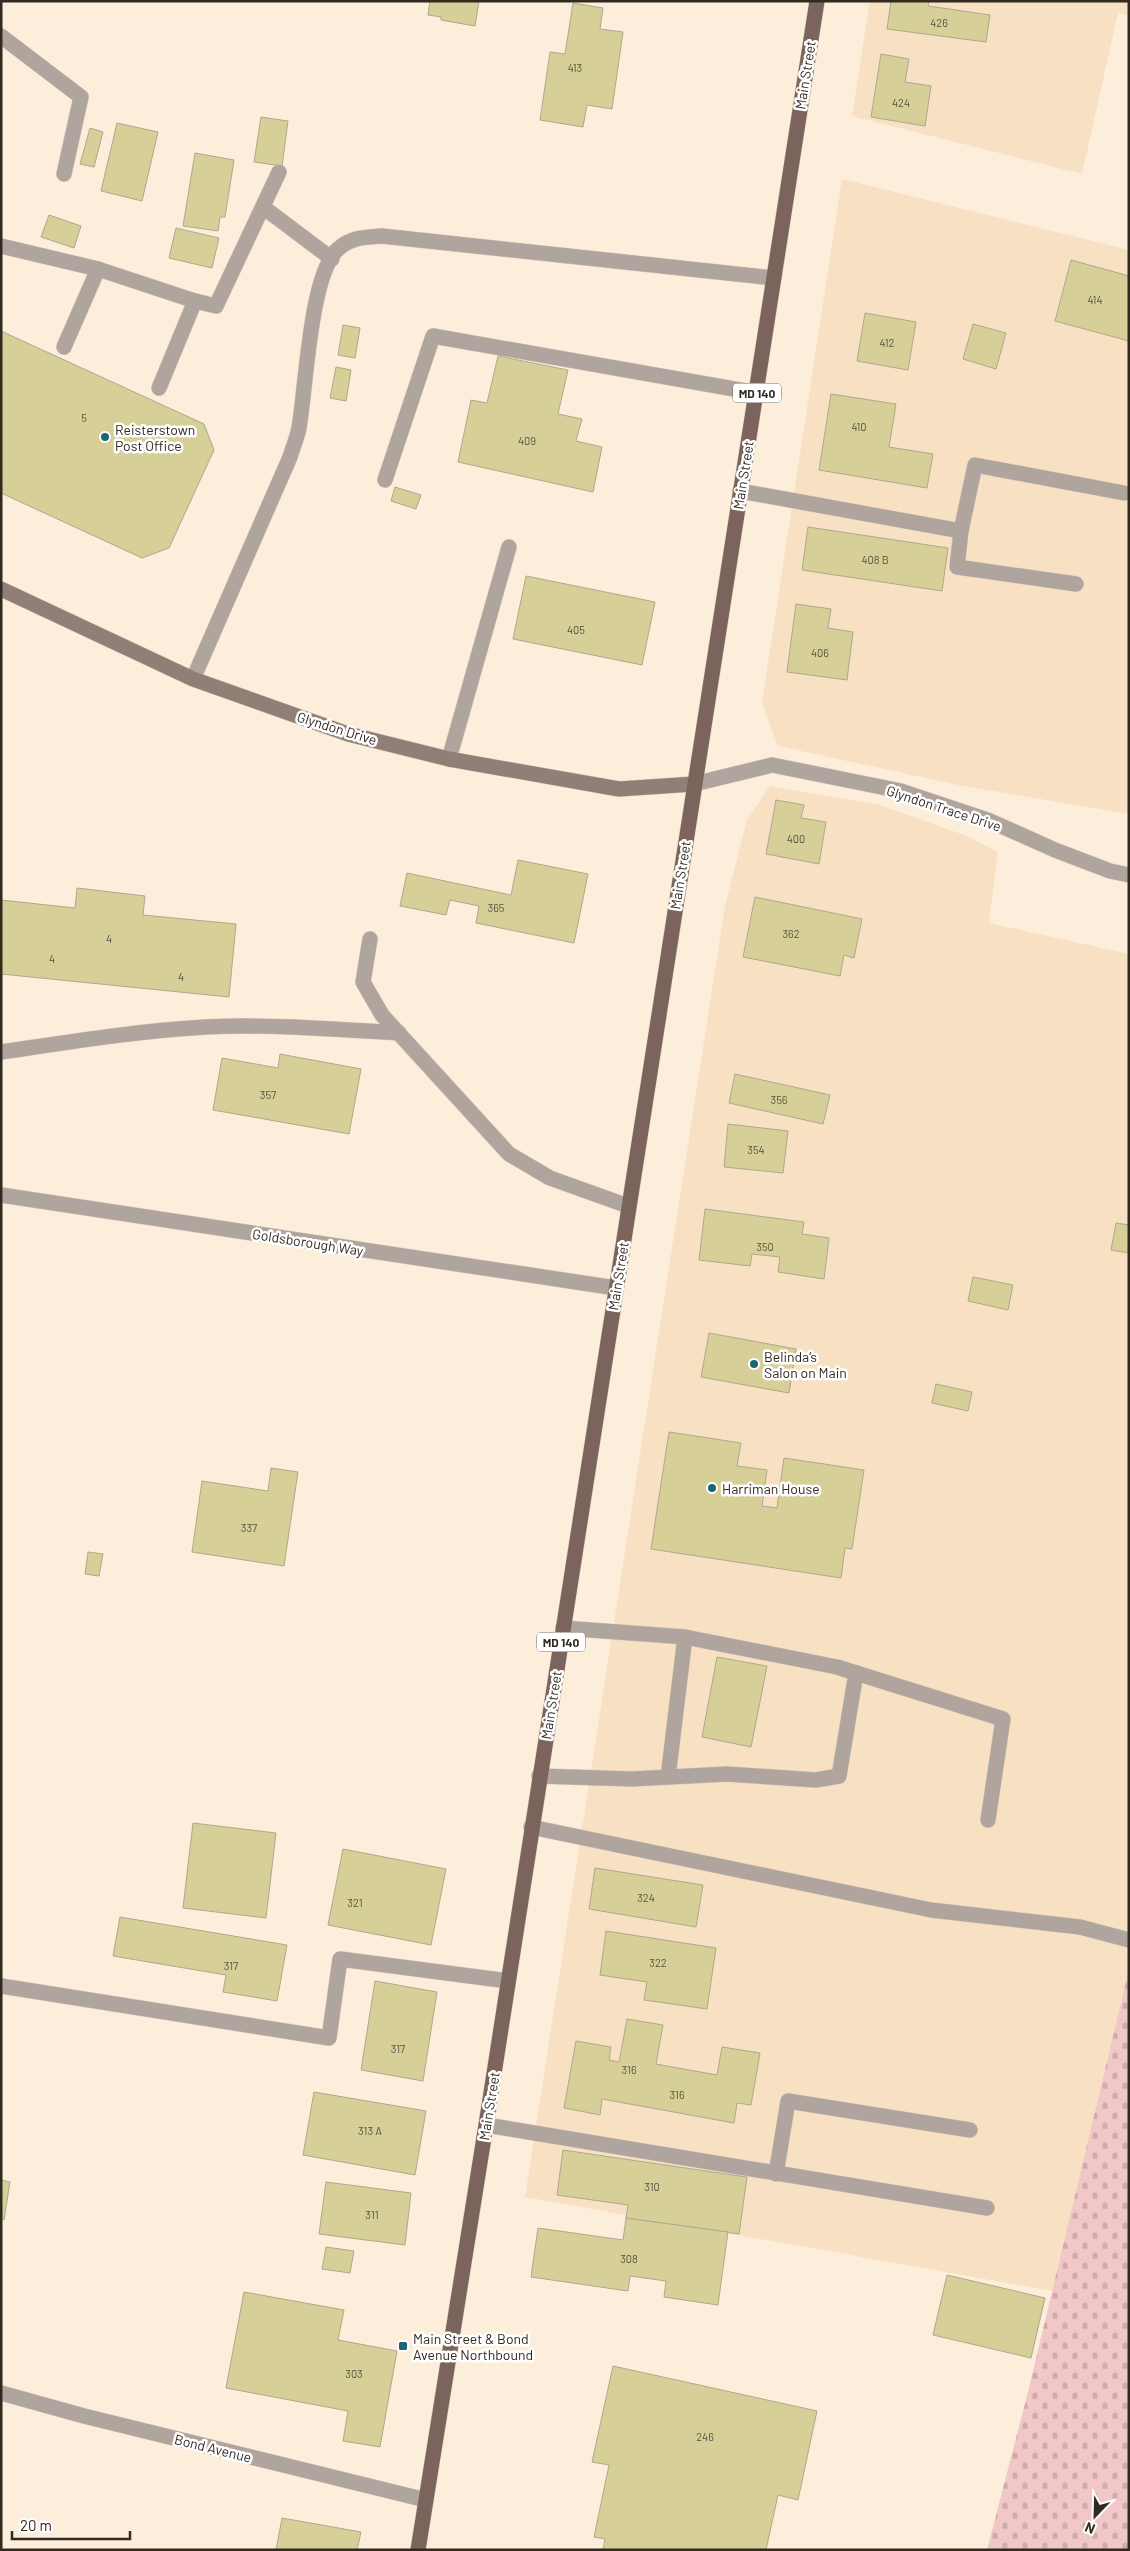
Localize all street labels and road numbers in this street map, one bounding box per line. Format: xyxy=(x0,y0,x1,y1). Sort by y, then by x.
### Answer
street label: Main Street xyxy=(791,39,819,111)
road number: MD 140 xyxy=(733,383,781,402)
street label: Main Street xyxy=(729,439,757,511)
street label: Glyndon Drive xyxy=(295,708,379,748)
street label: Glyndon Trace Drive xyxy=(885,781,1003,835)
street label: Main Street xyxy=(666,839,694,911)
street label: Goldsborough Way xyxy=(251,1225,365,1259)
street label: Main Street xyxy=(604,1240,632,1312)
road number: MD 140 xyxy=(537,1632,585,1651)
street label: Main Street xyxy=(537,1669,565,1741)
street label: Main Street xyxy=(475,2070,503,2142)
street label: Bond Avenue xyxy=(173,2430,253,2466)

